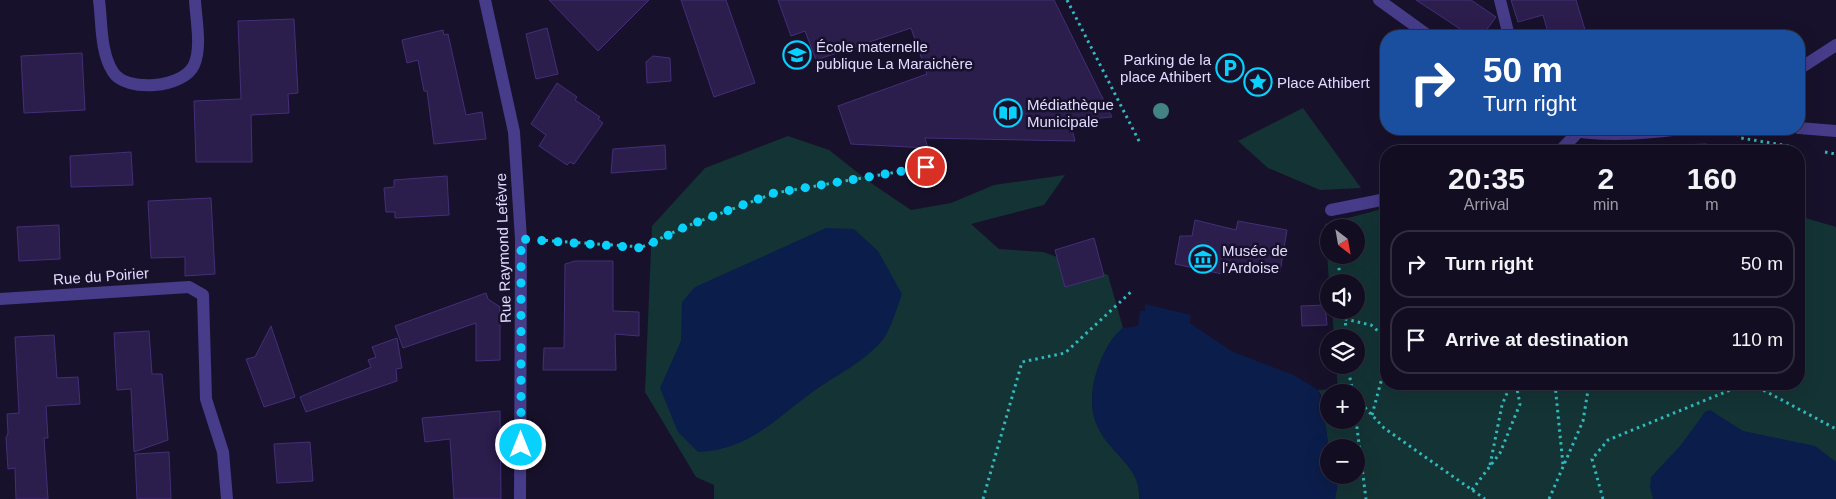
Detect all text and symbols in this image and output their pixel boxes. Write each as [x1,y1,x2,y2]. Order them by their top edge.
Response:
place label: École maternelle publique La Maraichère [816,38,973,72]
school or university icon: École maternelle publique La Maraichère [782,40,812,70]
icon: right [1400,50,1465,115]
text: 50 m [1483,50,1563,89]
place label: Parking de la place Athibert [1120,51,1212,85]
parking icon: Parking de la place Athibert [1215,53,1245,83]
place icon: Place Athibert [1243,67,1273,97]
place label: Place Athibert [1277,74,1370,91]
text: Turn right [1483,91,1576,116]
place label: Médiathèque Municipale [1027,96,1114,130]
library icon: Médiathèque Municipale [993,98,1023,128]
pin [905,146,947,188]
icon: arrive [912,153,940,181]
text: 20:35 [1448,162,1525,195]
text: 2 [1597,162,1614,195]
text: 160 [1687,162,1737,195]
street label: Rue Raymond Lefèvre [492,173,514,323]
text: Arrival [1464,196,1509,213]
text: min [1593,196,1619,213]
text: m [1705,196,1718,213]
north arrow [1320,219,1365,264]
map controls [1320,219,1365,484]
place label: Musée de l'Ardoise [1222,242,1288,276]
museum icon: Musée de l'Ardoise [1188,244,1218,274]
icon: right [1402,250,1430,278]
text: Turn right [1445,253,1533,274]
text: 50 m [1741,253,1783,274]
street label: Rue du Poirier [53,264,149,288]
button: sound [1320,274,1365,319]
icon: arrive [1402,326,1430,354]
button: layers [1320,329,1365,374]
text: Arrive at destination [1445,329,1629,350]
text: 110 m [1732,329,1783,350]
button: + [1320,384,1365,429]
position arrow [494,418,546,470]
button: − [1320,439,1365,484]

